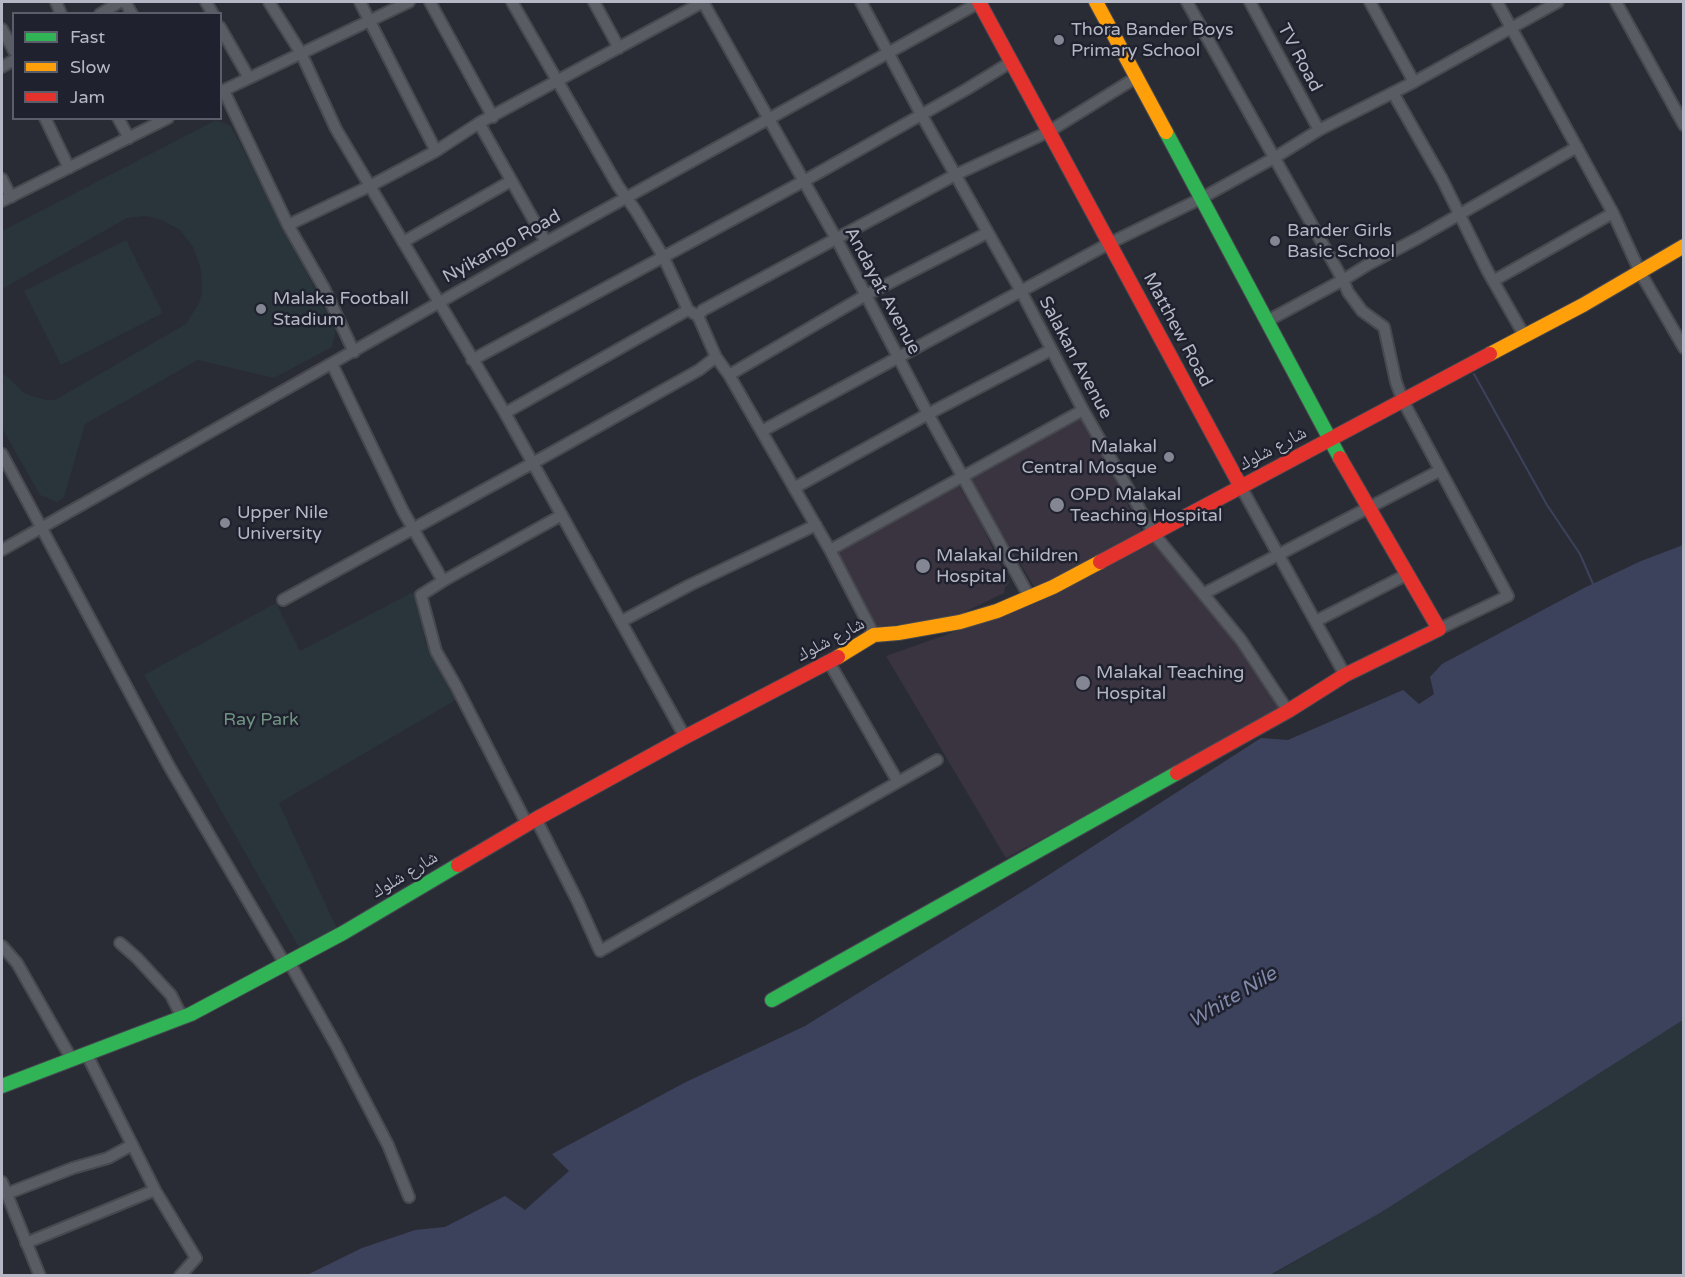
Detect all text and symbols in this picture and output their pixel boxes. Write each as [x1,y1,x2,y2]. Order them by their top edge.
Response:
legend [12,12,222,120]
place label: Thora Bander Boys Primary School [1071,19,1234,62]
street label: TV Road [1272,20,1326,96]
text: Fast [70,26,105,48]
marker: Thora Bander Boys Primary School [1052,33,1066,47]
text: Slow [70,56,111,78]
text: Jam [70,86,105,108]
street label: Nyikango Road [439,206,565,288]
place label: Bander Girls Basic School [1287,220,1395,262]
street label: Andayat Avenue [839,224,925,358]
marker: Bander Girls Basic School [1268,234,1282,248]
street label: Matthew Road [1138,269,1216,391]
place label: Malaka Football Stadium [273,288,409,330]
street label: Salakan Avenue [1034,293,1116,423]
marker: Malaka Football Stadium [254,302,268,316]
street label: شارع شلوك [1235,422,1311,476]
place label: Malakal Central Mosque [1022,436,1157,478]
marker: Malakal Central Mosque [1162,450,1176,464]
place label: OPD Malakal Teaching Hospital [1070,484,1222,526]
marker: OPD Malakal Teaching Hospital [1048,496,1066,514]
place label: Upper Nile University [237,502,328,544]
marker: Upper Nile University [218,516,232,530]
place label: Malakal Children Hospital [936,545,1079,588]
marker: Malakal Children Hospital [914,557,932,575]
street label: شارع شلوك [793,613,869,667]
place label: Malakal Teaching Hospital [1096,662,1244,704]
marker: Malakal Teaching Hospital [1074,674,1092,692]
park label: Ray Park [223,709,299,731]
street label: شارع شلوك [368,847,442,903]
water label: White Nile [1185,962,1281,1034]

